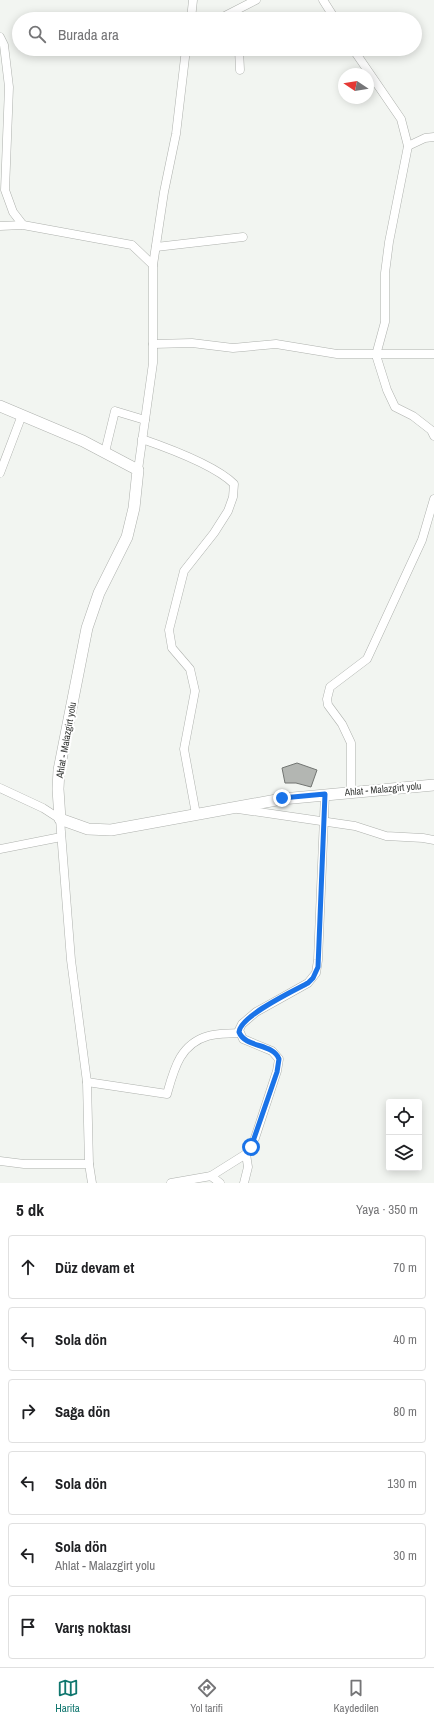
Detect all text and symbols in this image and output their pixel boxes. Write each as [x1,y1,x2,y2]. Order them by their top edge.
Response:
search box [12,12,422,56]
icon: search [26,23,48,45]
text: Burada ara [58,24,119,45]
north arrow [338,68,374,104]
street label: Ahlat - Malazgirt yolu [53,701,79,780]
street label: Ahlat - Malazgirt yolu [343,779,422,799]
route end [273,789,291,807]
map controls [386,1099,422,1171]
button: locate [386,1099,422,1135]
button: layers [386,1135,422,1171]
route start [242,1138,260,1156]
text: 5 dk [16,1198,44,1221]
text: Yaya · 350 m [356,1201,418,1218]
icon: ahead [17,1256,39,1278]
text: Düz devam et [55,1257,134,1278]
text: 70 m [393,1259,417,1276]
icon: left [17,1328,39,1350]
text: Sola dön [55,1329,107,1350]
text: 40 m [393,1331,417,1348]
icon: right [17,1400,39,1422]
text: Sağa dön [55,1401,110,1422]
text: 80 m [393,1403,417,1420]
icon: left [17,1472,39,1494]
text: Sola dön [55,1473,107,1494]
text: 130 m [387,1475,417,1492]
text: Sola dön [55,1536,107,1557]
icon: left [17,1544,39,1566]
text: 30 m [393,1547,417,1564]
text: Ahlat - Malazgirt yolu [55,1557,155,1574]
icon: arrive [17,1616,39,1638]
text: Varış noktası [55,1617,131,1638]
tab: Harita [55,1677,80,1715]
tab: Yol tarifi [190,1677,223,1715]
tab: Kaydedilen [334,1677,379,1715]

